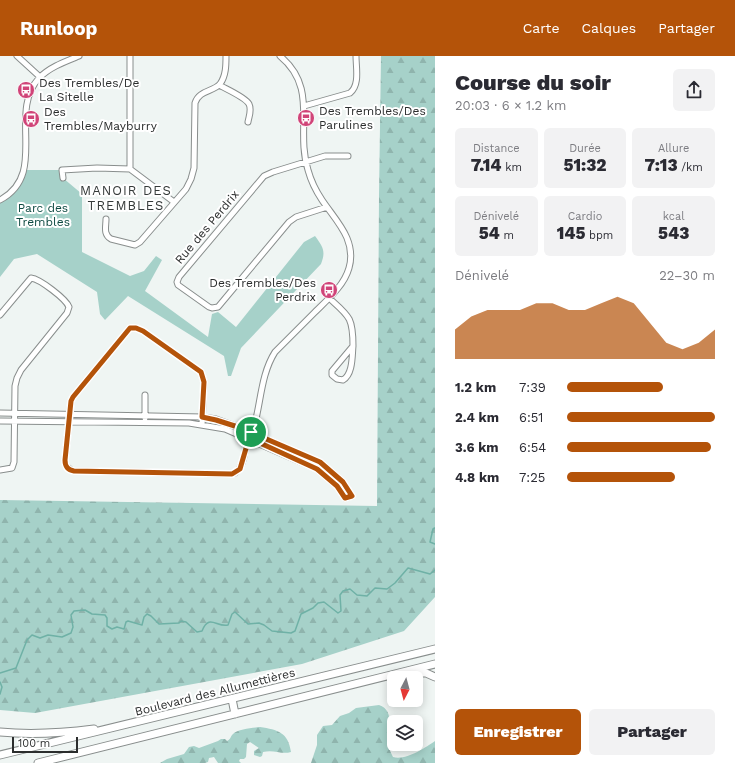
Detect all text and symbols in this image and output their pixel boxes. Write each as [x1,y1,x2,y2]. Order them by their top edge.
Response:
text: Runloop [20,17,97,40]
text: Carte [523,20,560,36]
text: Calques [582,20,636,36]
text: Partager [658,20,715,36]
button: share [673,69,715,111]
text: Course du soir [455,70,611,95]
place label: Des Trembles/De La Sitelle [39,76,139,104]
bus stop icon: Des Trembles/De La Sitelle [16,80,36,100]
text: 20:03 · 6 × 1.2 km [455,98,566,113]
place label: Des Trembles/Des Parulines [319,104,426,132]
place label: Des Trembles/Mayburry [44,105,158,133]
bus stop icon: Des Trembles/Des Parulines [296,108,316,128]
bus stop icon: Des Trembles/Mayburry [21,109,41,129]
text: Distance [473,142,520,155]
text: Durée [569,142,601,155]
text: Allure [658,142,689,155]
text: 7.14 [471,155,501,175]
text: 51:32 [563,155,607,175]
text: 7:13 [644,155,678,175]
text: km [501,161,522,174]
text: /km [678,161,703,174]
district label: MANOIR DES TREMBLES [80,183,172,213]
street label: Rue des Perdrix [172,187,242,267]
park label: Parc des Trembles [16,201,70,229]
text: Dénivelé [473,210,519,223]
text: Cardio [568,210,602,223]
text: kcal [663,210,685,223]
text: 54 [479,223,500,243]
text: 145 [557,223,585,243]
text: 543 [658,223,689,243]
text: m [500,229,514,242]
text: bpm [585,229,613,242]
text: Dénivelé [455,268,509,283]
text: 22–30 m [659,268,715,283]
place label: Des Trembles/Des Perdrix [209,276,316,304]
bus stop icon: Des Trembles/Des Perdrix [319,280,339,300]
text: 1.2 km [455,380,496,395]
text: 7:39 [519,380,546,395]
text: 2.4 km [455,410,499,425]
text: 6:51 [519,410,543,425]
pin [234,415,268,449]
icon: arrive [240,421,262,443]
text: 3.6 km [455,440,498,455]
text: 6:54 [519,440,546,455]
text: 4.8 km [455,470,499,485]
text: 7:25 [519,470,545,485]
street label: Boulevard des Allumettières [133,665,297,719]
north arrow [387,671,423,707]
map controls [387,671,423,751]
button: Enregistrer [455,709,581,755]
button: Partager [589,709,715,755]
button: layers [387,715,423,751]
scale bar [12,735,78,754]
text: 100 m [18,737,50,750]

